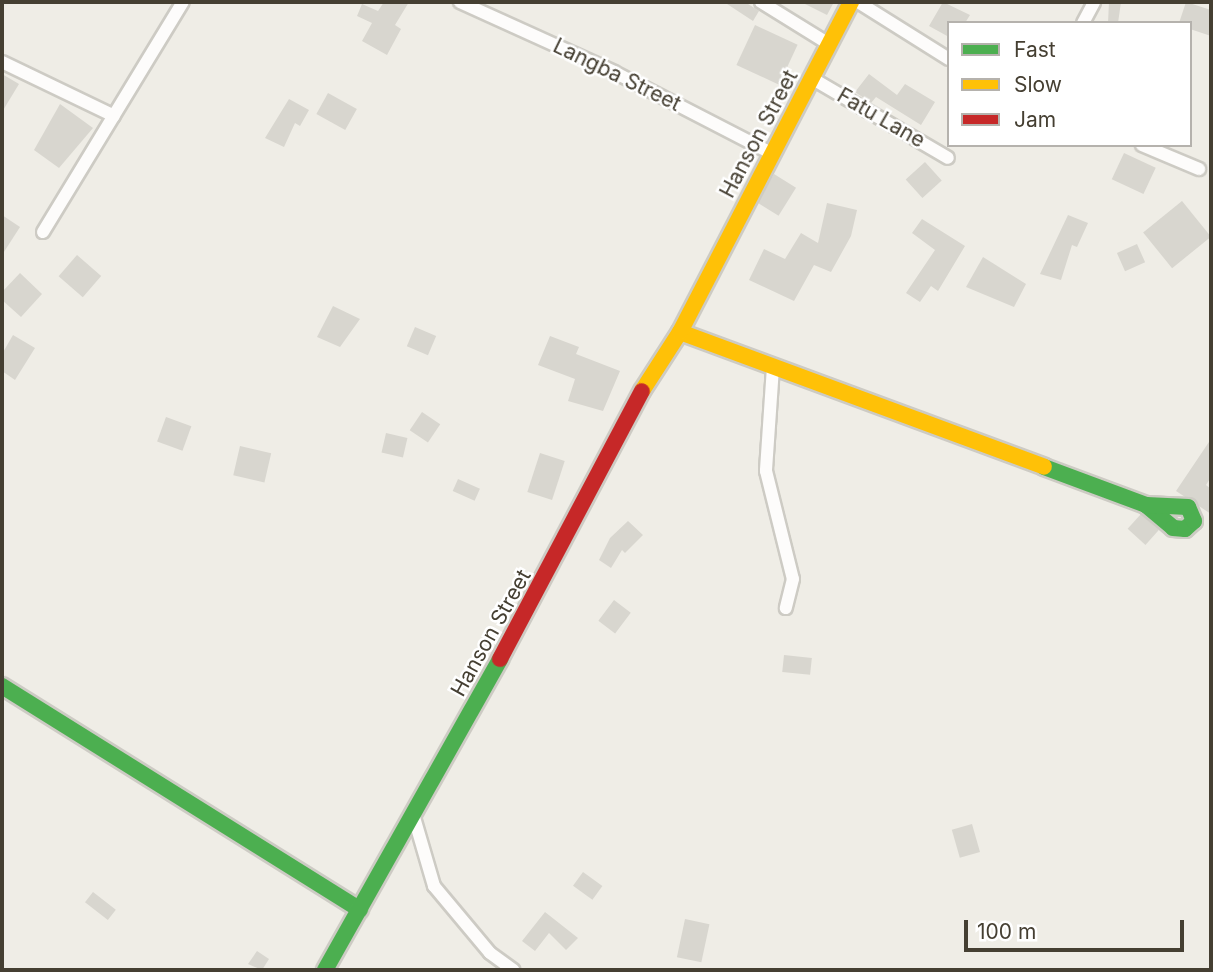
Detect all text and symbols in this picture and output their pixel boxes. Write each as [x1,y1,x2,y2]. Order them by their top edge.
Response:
legend [947,21,1192,147]
street label: Langba Street [549,33,685,117]
text: Fast [1014,37,1056,62]
street label: Hanson Street [715,66,803,202]
text: Slow [1014,72,1062,97]
street label: Fatu Lane [833,83,929,153]
text: Jam [1014,107,1056,132]
street label: Hanson Street [446,565,536,701]
scale bar [968,906,1188,950]
text: 100 m [977,919,1036,944]

